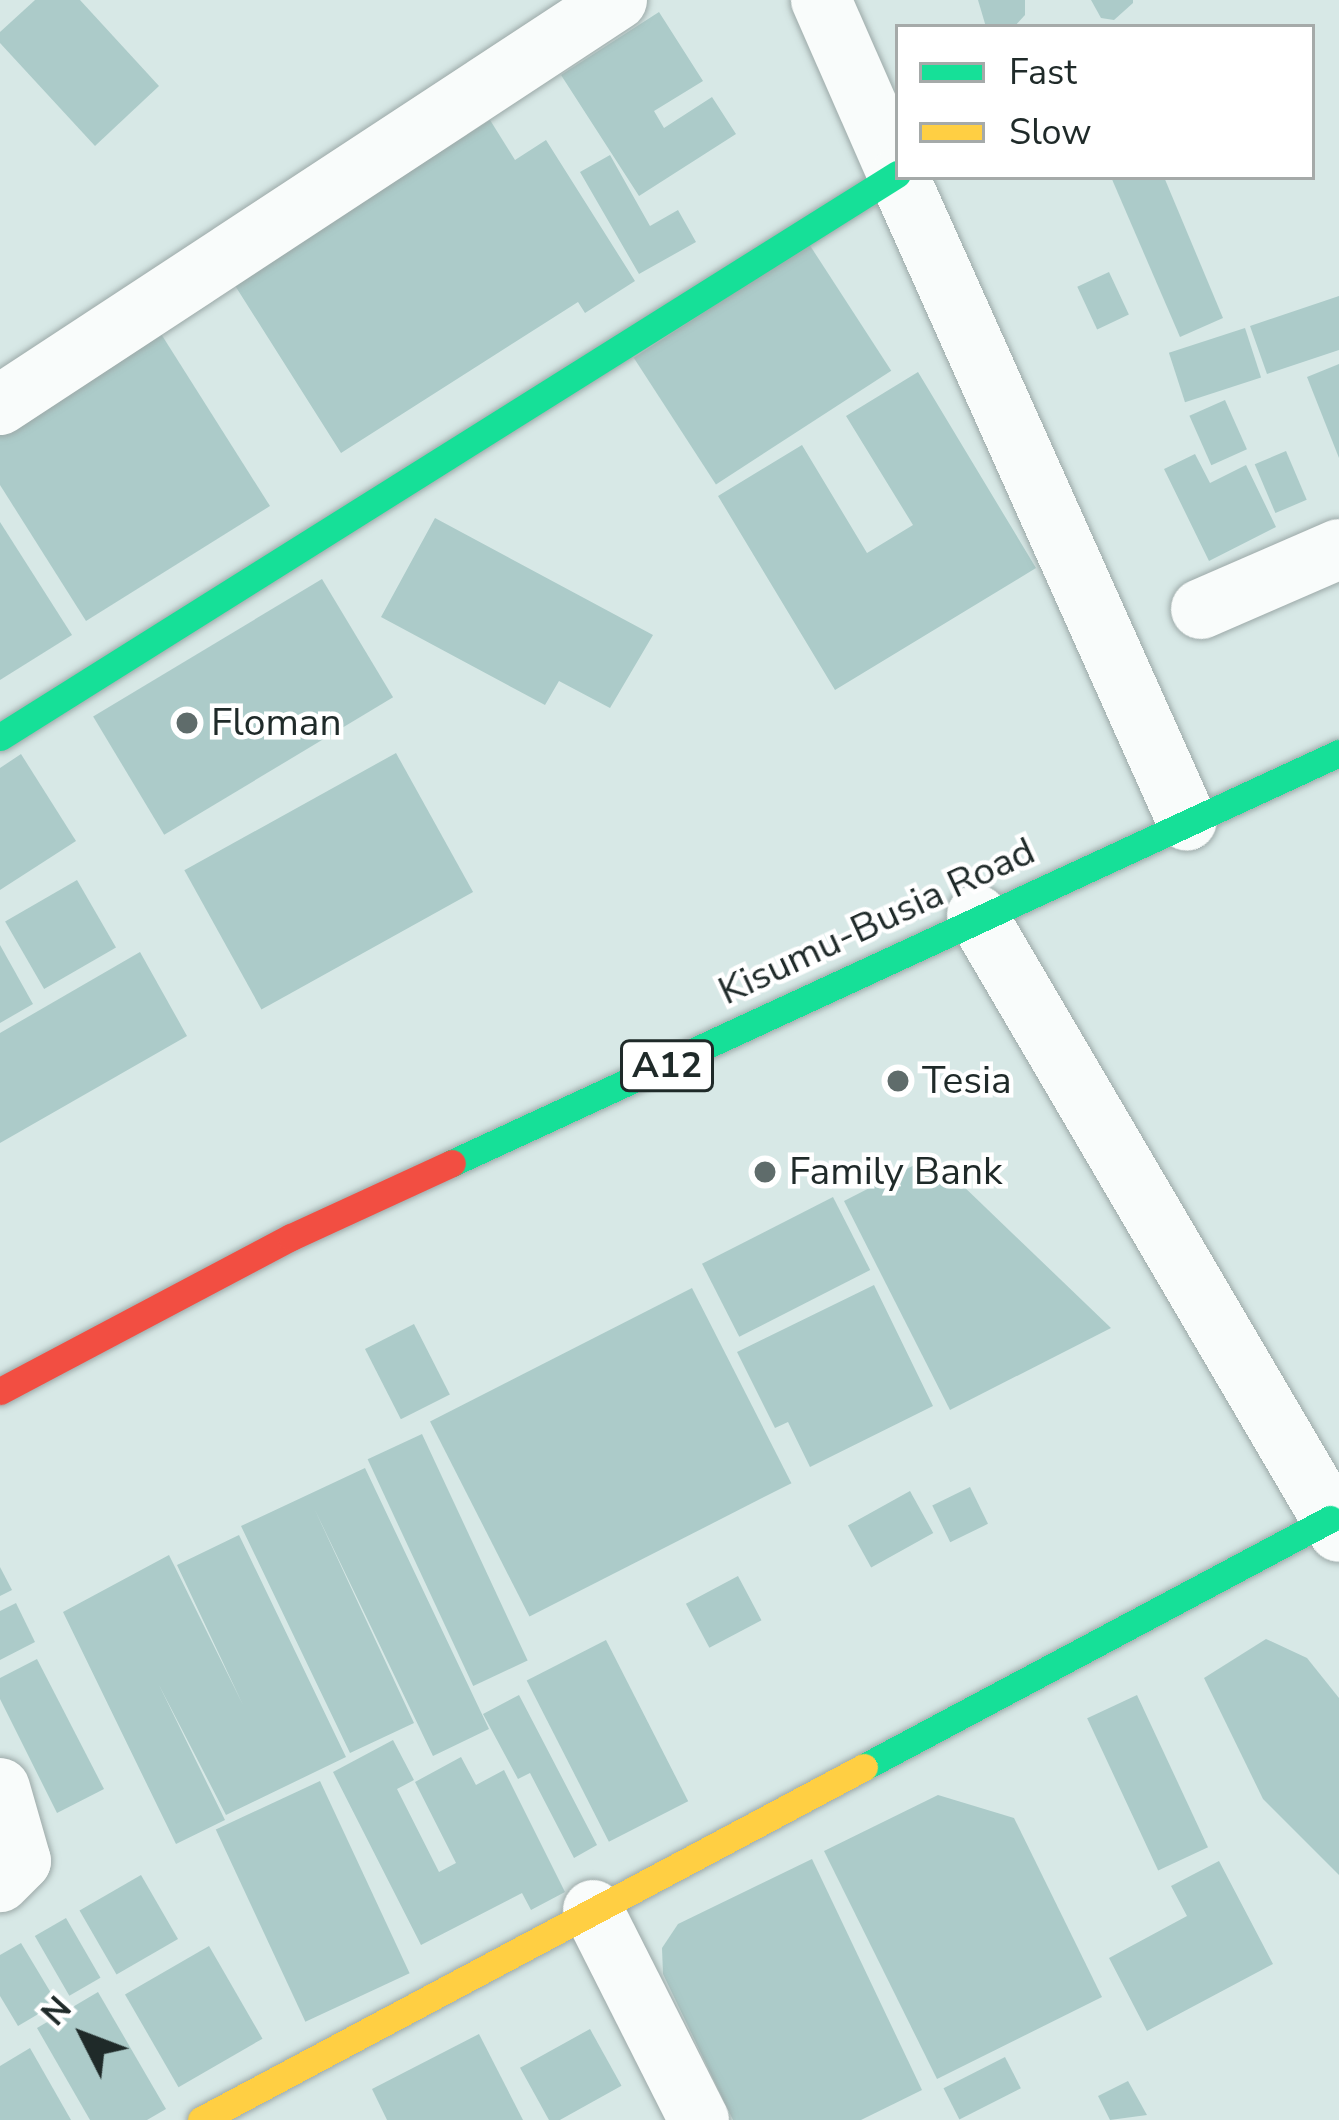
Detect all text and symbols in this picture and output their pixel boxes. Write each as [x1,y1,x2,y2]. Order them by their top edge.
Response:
legend [895,24,1315,180]
text: Fast [1009,48,1077,97]
text: Slow [1009,108,1092,157]
place label: Floman [211,700,342,746]
marker: Floman [174,710,200,736]
street label: Kisumu-Busia Road [712,828,1042,1016]
road number: A12 [619,1036,715,1096]
place label: Tesia [922,1058,1012,1104]
marker: Tesia [885,1068,911,1094]
place label: Family Bank [789,1149,1003,1195]
marker: Family Bank [752,1159,778,1185]
north arrow [24,1976,144,2096]
text: N [32,1987,82,2036]

